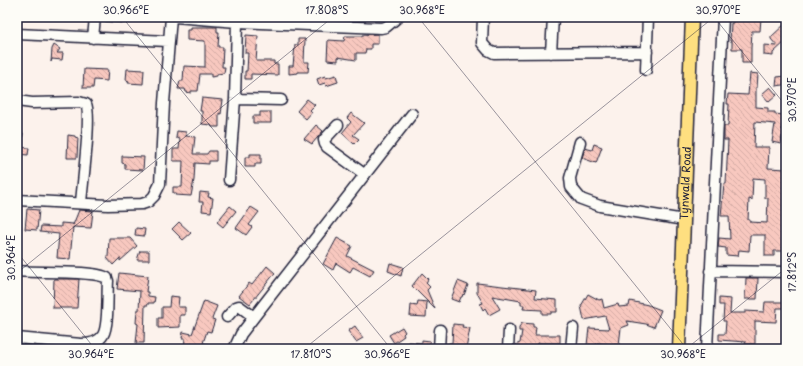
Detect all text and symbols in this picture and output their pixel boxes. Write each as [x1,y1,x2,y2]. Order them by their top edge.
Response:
text: 30.966°E [103,2,149,17]
text: 17.808°S [306,2,348,17]
text: 30.968°E [399,2,445,17]
text: 30.970°E [695,2,741,17]
text: 30.970°E [784,77,799,123]
street label: Tynwald Road [675,146,695,220]
text: 30.964°E [3,235,18,281]
text: 17.812°S [784,252,799,292]
text: 30.964°E [68,346,114,361]
text: 17.810°S [291,346,331,361]
text: 30.966°E [364,346,410,361]
text: 30.968°E [660,346,706,361]

